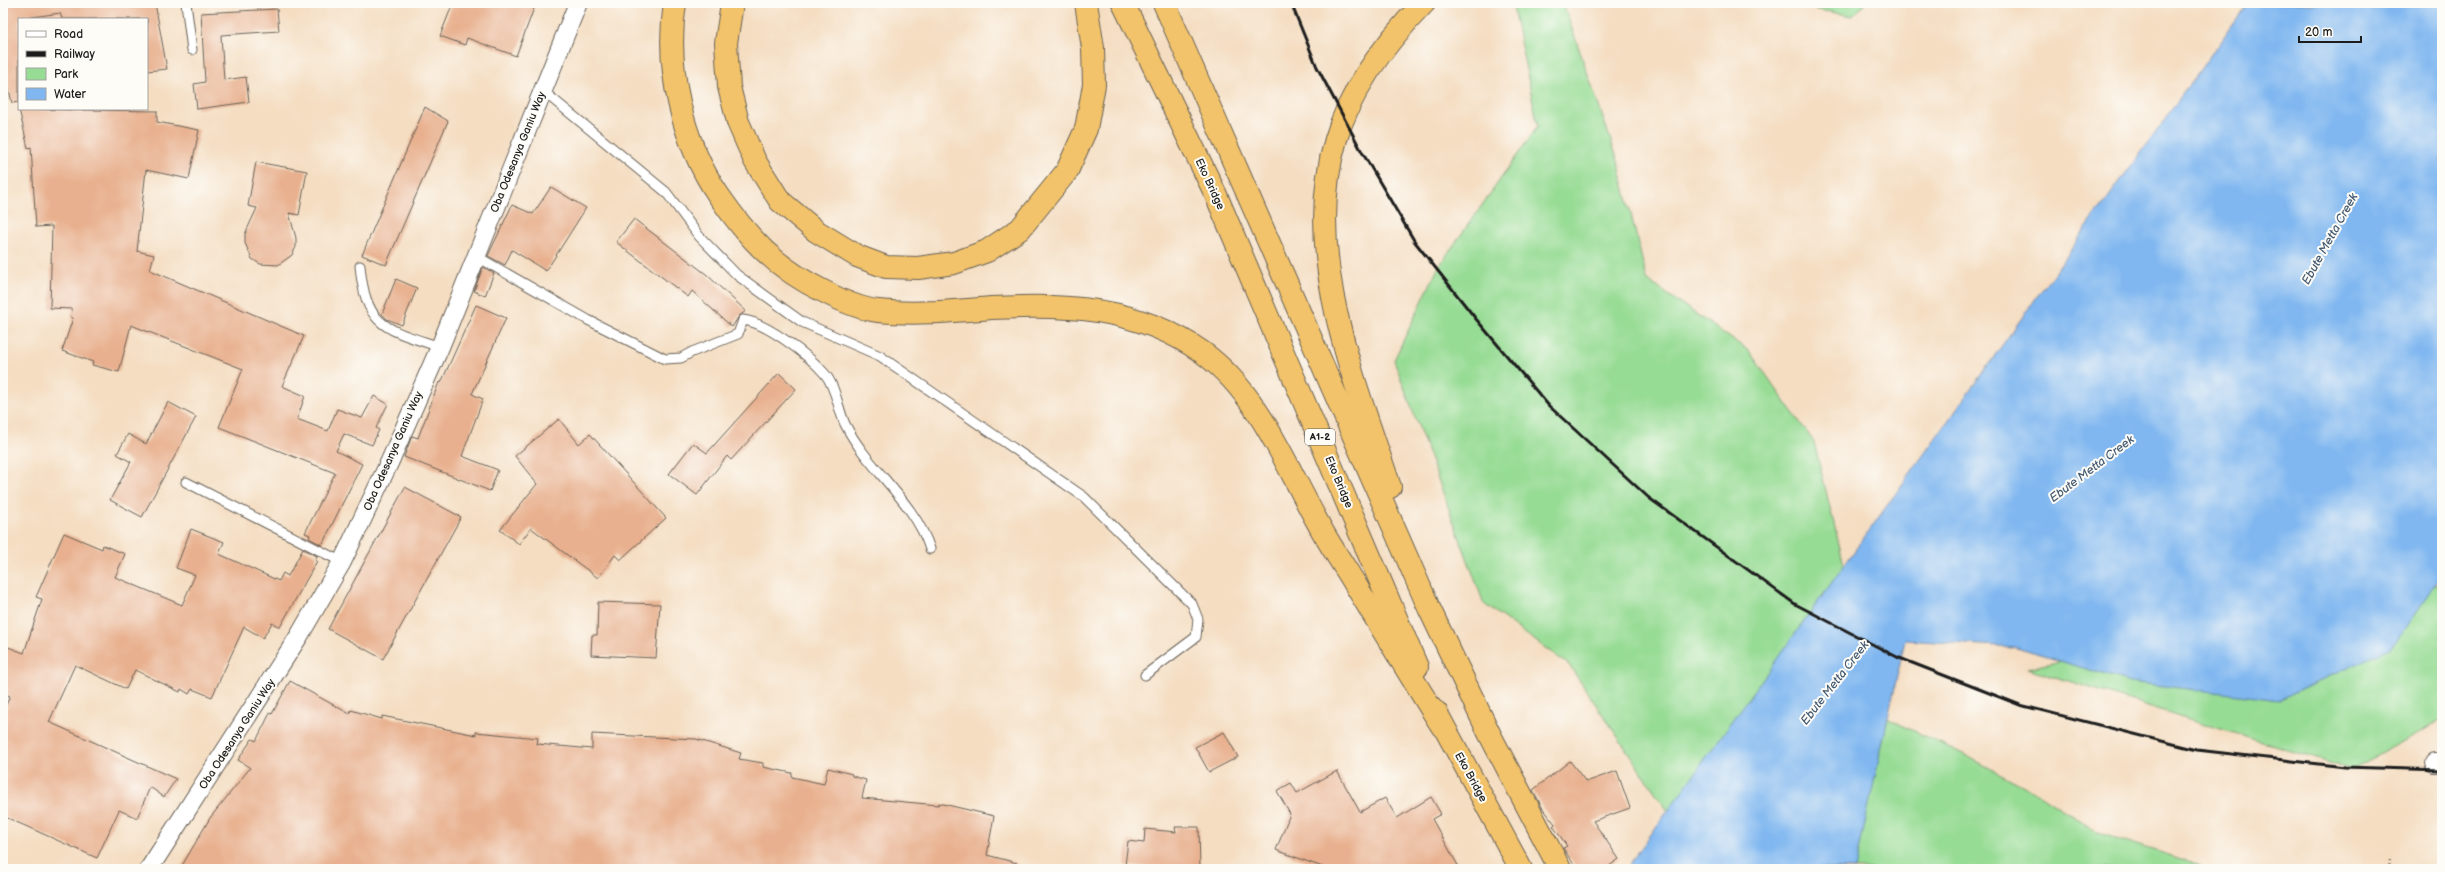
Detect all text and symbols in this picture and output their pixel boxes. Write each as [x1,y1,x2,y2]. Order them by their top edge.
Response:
legend [18,18,148,110]
scale bar [2299,18,2361,44]
text: 20 m [2305,25,2332,40]
text: Road [54,27,83,42]
text: Railway [54,47,96,62]
text: Park [54,67,78,82]
text: Water [54,87,86,102]
street label: Oba Odesanya Ganiu Way [488,90,548,214]
street label: Eko Bridge [1192,156,1228,212]
water label: Ebute Metta Creek [2299,190,2362,287]
street label: Oba Odesanya Ganiu Way [361,389,425,513]
road number: A1-2 [1305,429,1335,445]
water label: Ebute Metta Creek [2047,432,2138,506]
street label: Eko Bridge [1322,454,1356,510]
water label: Ebute Metta Creek [1798,637,1873,728]
street label: Oba Odesanya Ganiu Way [196,676,278,792]
street label: Eko Bridge [1452,750,1490,805]

